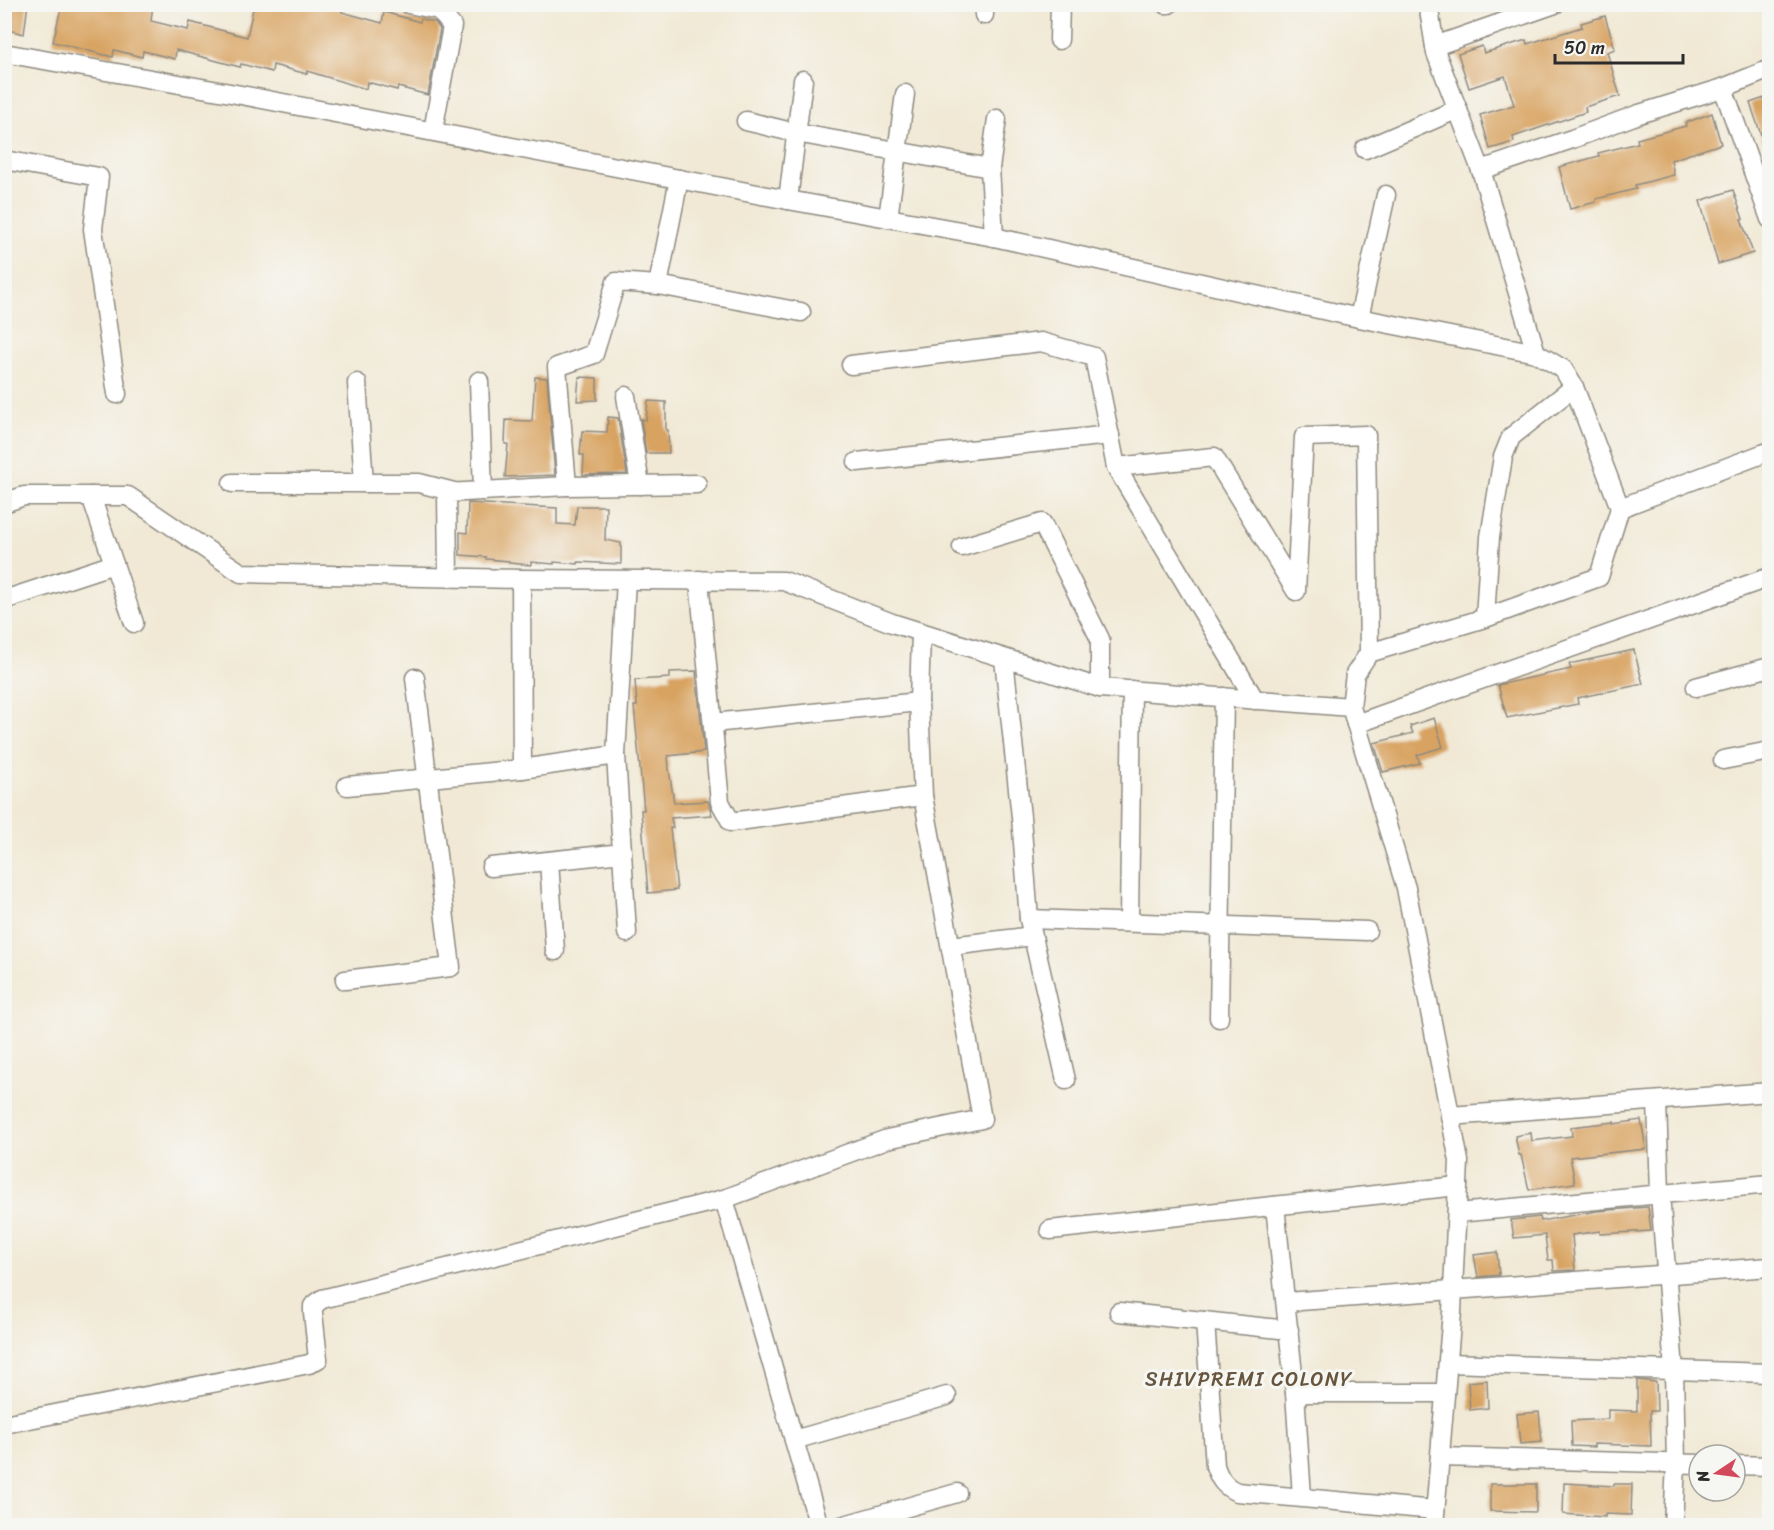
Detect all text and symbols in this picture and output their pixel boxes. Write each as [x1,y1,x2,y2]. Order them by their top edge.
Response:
scale bar [1555,27,1682,65]
text: 50 m [1564,32,1605,64]
district label: SHIVPREMI COLONY [1145,1362,1353,1397]
north arrow [1687,1443,1747,1503]
text: N [1687,1467,1718,1486]

